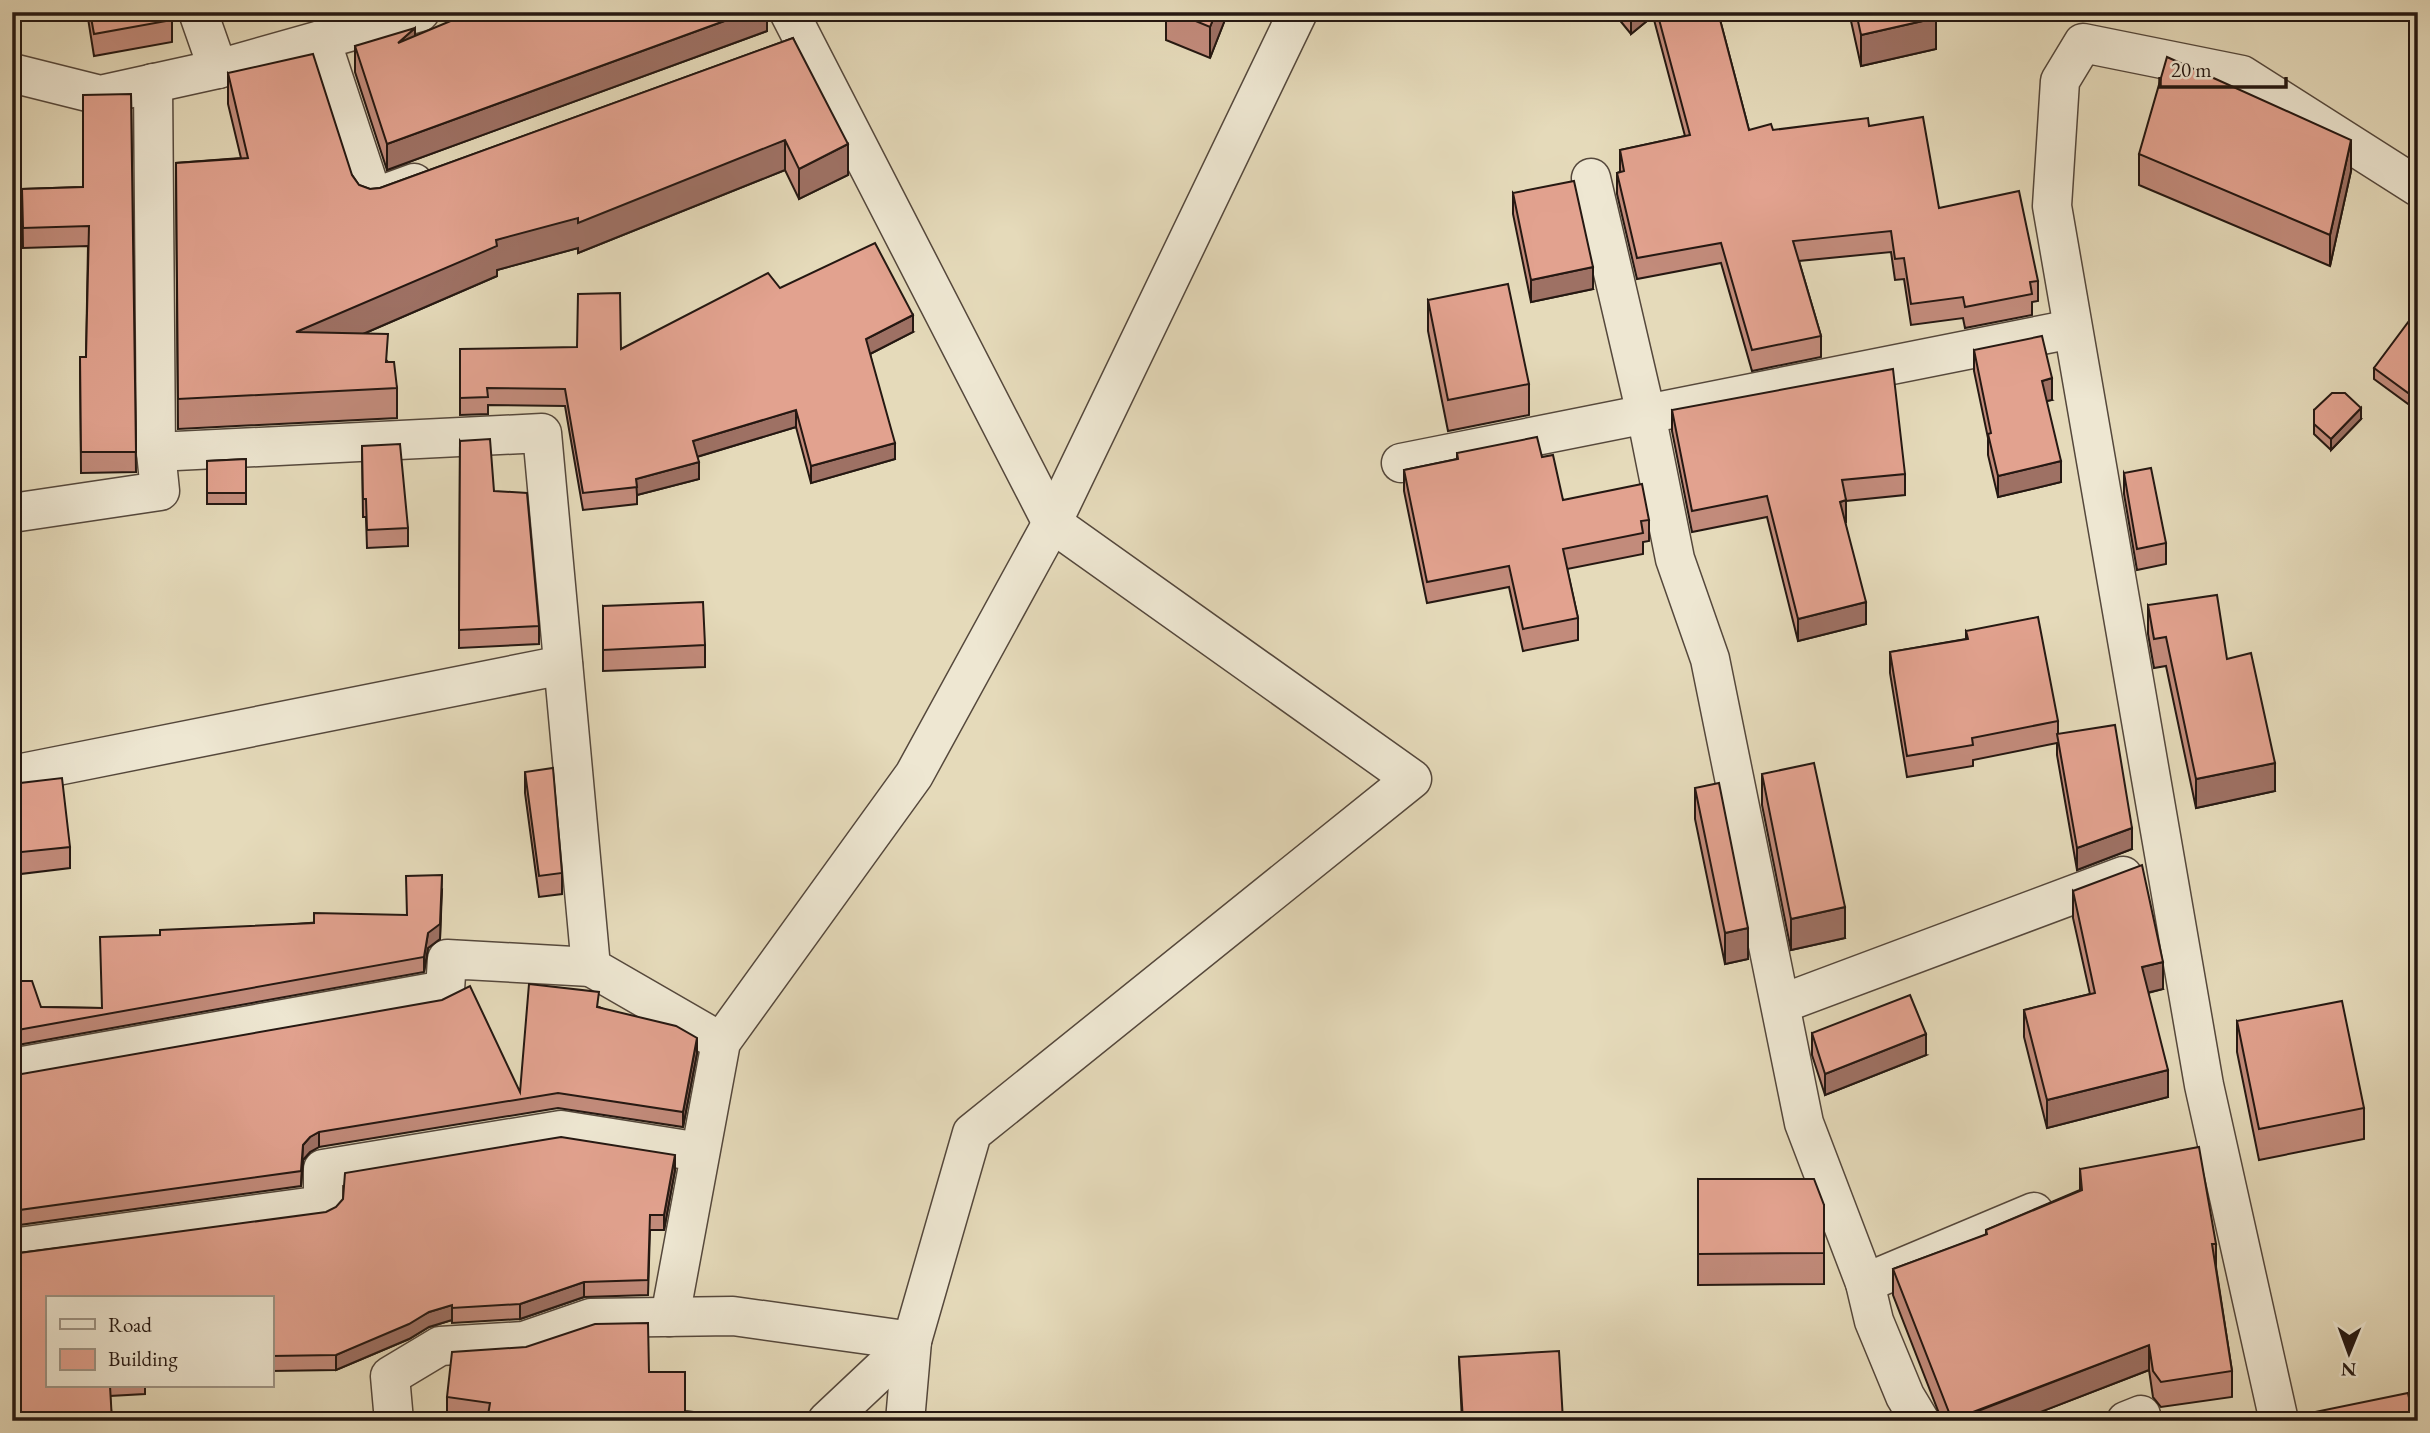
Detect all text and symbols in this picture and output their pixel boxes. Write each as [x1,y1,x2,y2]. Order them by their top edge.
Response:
scale bar [2160,46,2286,90]
text: 20 m [2171,56,2212,83]
legend [46,1296,273,1388]
text: Road [108,1311,152,1338]
north arrow [2314,1318,2384,1388]
text: Building [108,1345,178,1372]
text: N [2340,1357,2357,1382]

